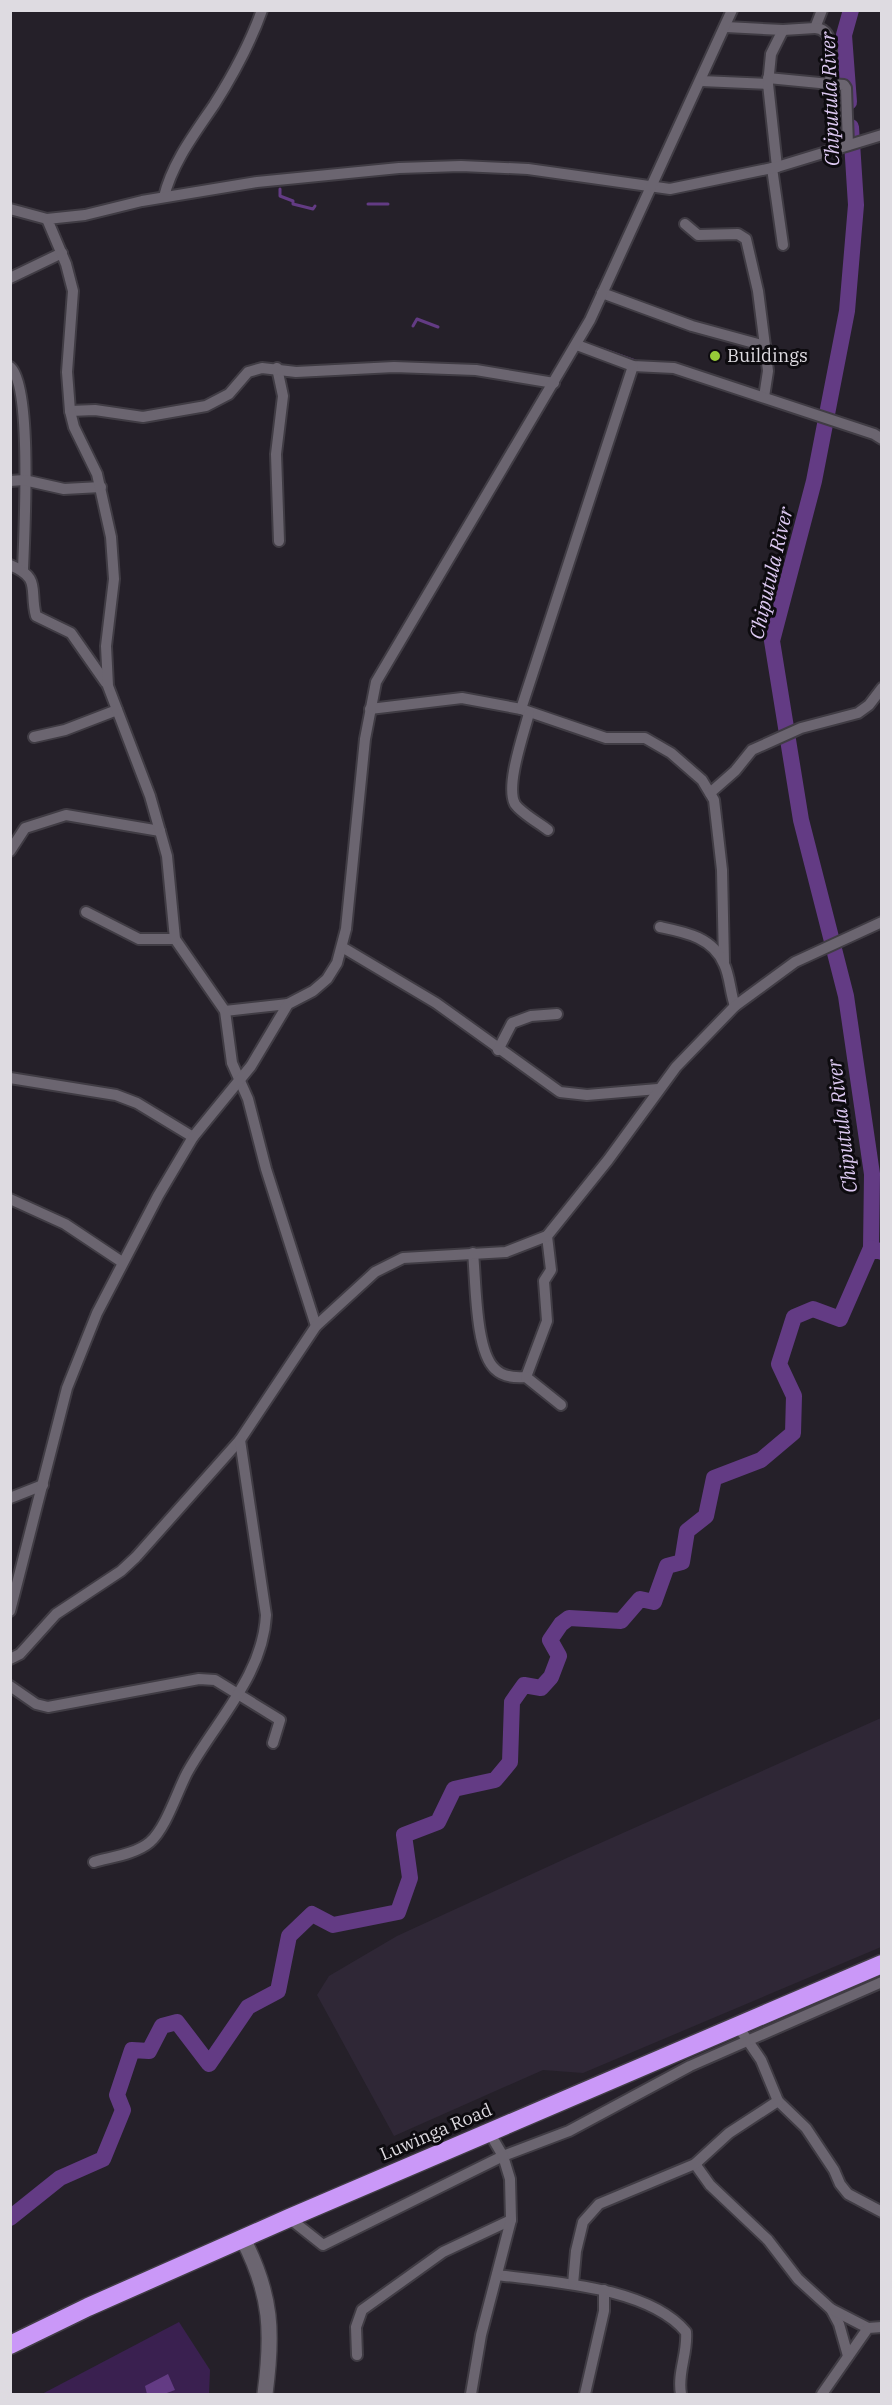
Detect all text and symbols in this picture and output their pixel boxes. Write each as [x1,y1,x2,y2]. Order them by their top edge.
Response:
water label: Chiputula River [814,30,845,167]
place label: Buildings [727,344,808,367]
marker: Buildings [708,349,722,363]
water label: Chiputula River [742,503,799,642]
water label: Chiputula River [820,1056,863,1195]
street label: Luwinga Road [376,2098,495,2165]

